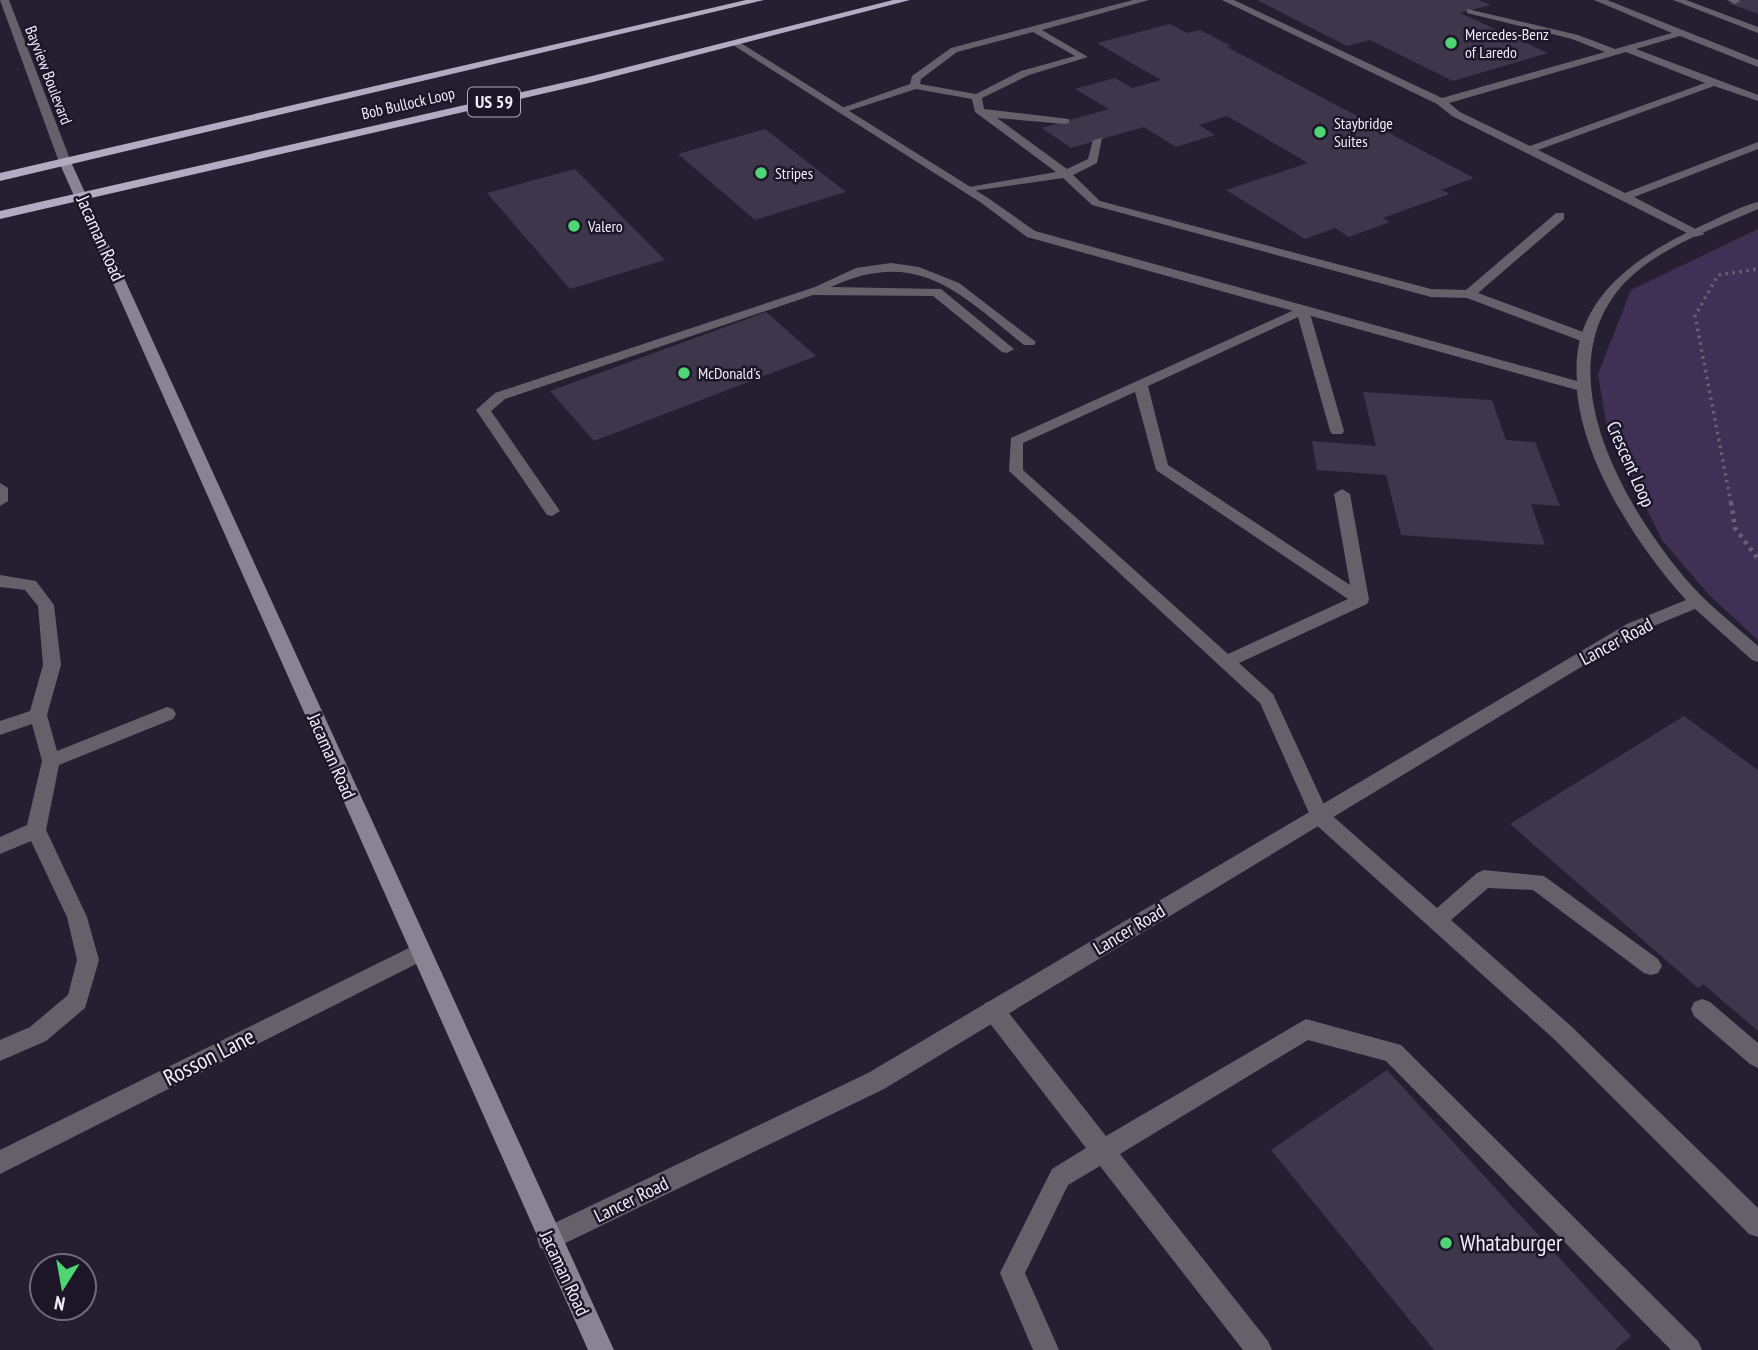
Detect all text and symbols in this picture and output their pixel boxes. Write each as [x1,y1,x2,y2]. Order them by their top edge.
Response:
street label: Bayview Boulevard [21,23,77,127]
place label: Mercedes-Benz of Laredo [1465,24,1549,62]
marker: Mercedes-Benz of Laredo [1443,35,1459,51]
street label: Bob Bullock Loop [359,83,457,123]
road number: US 59 [468,88,520,116]
place label: Staybridge Suites [1334,113,1393,151]
marker: Staybridge Suites [1312,124,1328,140]
place label: Stripes [775,163,813,183]
marker: Stripes [753,165,769,181]
street label: Jacaman Road [71,191,131,285]
place label: Valero [587,216,623,236]
marker: Valero [566,218,582,234]
place label: McDonald's [698,363,761,383]
marker: McDonald's [676,365,692,381]
street label: Crescent Loop [1601,417,1661,511]
street label: Lancer Road [1575,612,1657,670]
street label: Jacaman Road [302,709,362,803]
street label: Lancer Road [1089,898,1169,960]
street label: Rosson Lane [158,1021,259,1092]
street label: Lancer Road [590,1171,672,1227]
street label: Jacaman Road [534,1226,595,1319]
place label: Whataburger [1460,1228,1563,1257]
marker: Whataburger [1438,1235,1454,1251]
north arrow [28,1252,98,1322]
text: N [52,1291,67,1316]

